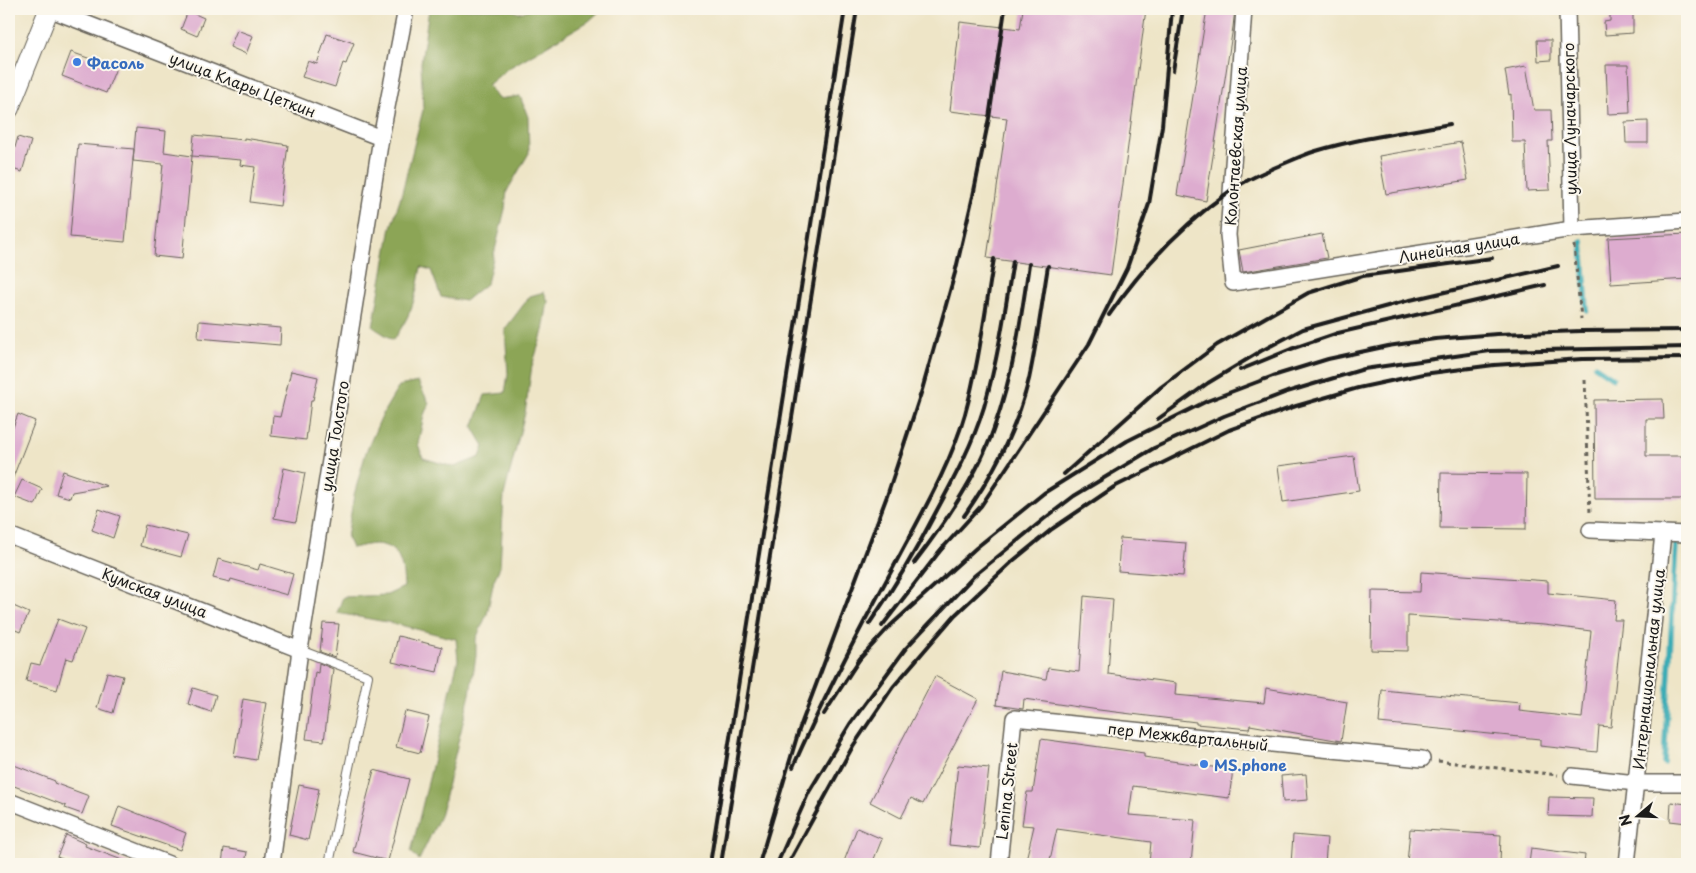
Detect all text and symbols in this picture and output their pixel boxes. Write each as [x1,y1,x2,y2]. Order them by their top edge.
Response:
street label: улица Луначарского [1556,43,1582,195]
street label: улица Клары Цеткин [166,45,320,123]
place label: Фасоль [87,51,144,74]
marker: Фасоль [71,56,83,68]
street label: Колонтаевская улица [1218,65,1252,226]
street label: Линейная улица [1397,226,1522,268]
street label: улица Толстого [314,379,354,493]
street label: Кумская улица [99,561,212,623]
street label: Интернациональная улица [1626,567,1670,771]
street label: пер Межквартальный [1107,716,1269,756]
street label: Lenina Street [989,741,1023,841]
place label: MS.phone [1214,753,1287,776]
marker: MS.phone [1198,758,1210,770]
north arrow [1614,790,1664,840]
text: N [1614,812,1637,829]

